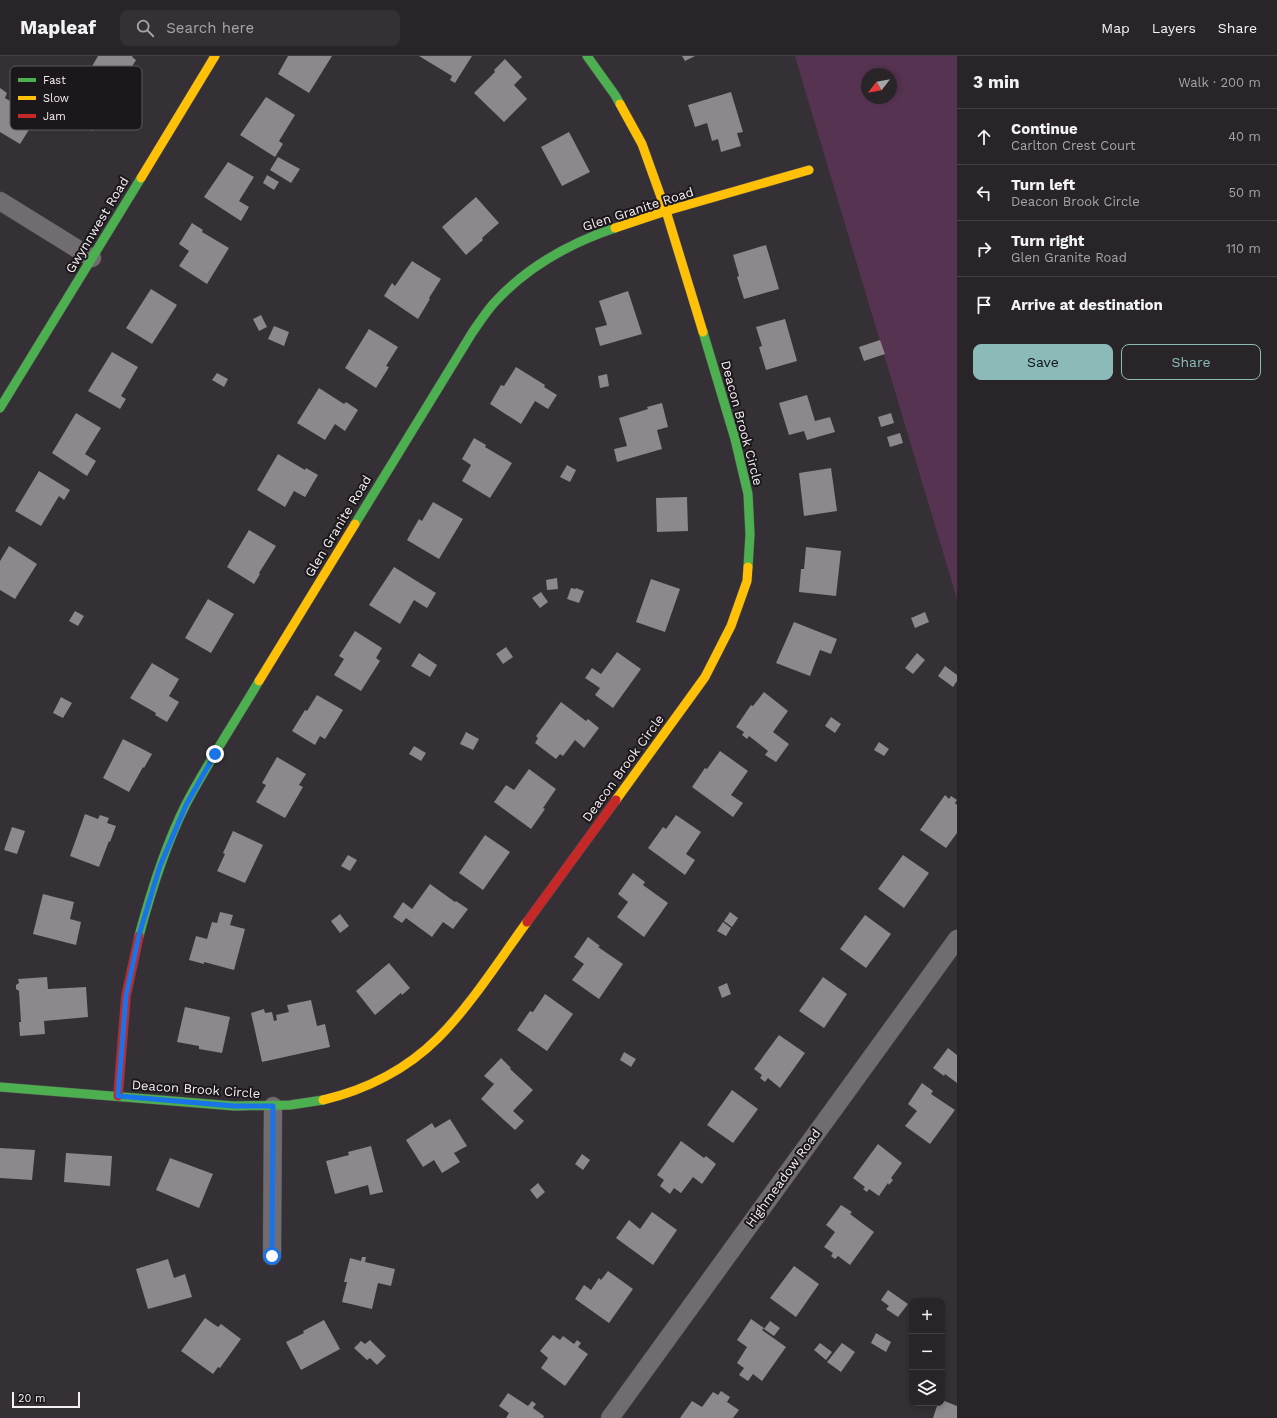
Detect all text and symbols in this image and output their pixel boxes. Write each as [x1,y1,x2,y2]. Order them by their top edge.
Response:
search box [120,10,400,46]
text: Mapleaf [20,16,96,39]
icon: search [134,17,156,39]
text: Search here [166,19,254,37]
text: Map [1101,20,1130,36]
text: Layers [1152,20,1196,36]
text: Share [1218,20,1257,36]
legend [10,66,142,130]
north arrow [861,68,897,104]
text: 3 min [973,72,1019,92]
text: Fast [43,74,66,87]
text: Walk · 200 m [1178,75,1261,90]
text: Slow [43,92,69,105]
text: Jam [43,110,66,123]
text: Continue [1011,120,1078,138]
icon: ahead [973,126,995,148]
text: 40 m [1228,129,1261,144]
text: Carlton Crest Court [1011,138,1135,153]
street label: Gwynnwest Road [62,174,132,276]
text: Turn left [1011,176,1075,194]
icon: left [973,182,995,204]
street label: Glen Granite Road [581,184,695,234]
text: 50 m [1229,185,1261,200]
text: Deacon Brook Circle [1011,194,1140,209]
text: Turn right [1011,232,1084,250]
icon: right [973,238,995,260]
text: 110 m [1226,241,1261,256]
text: Glen Granite Road [1011,250,1127,265]
icon: arrive [973,294,995,316]
text: Arrive at destination [1011,296,1163,314]
button: Save [973,344,1113,380]
button: Share [1121,344,1261,380]
street label: Deacon Brook Circle [718,359,766,487]
street label: Glen Granite Road [302,472,374,580]
street label: Deacon Brook Circle [579,712,667,824]
route end [206,745,224,763]
street label: Deacon Brook Circle [131,1077,261,1101]
street label: Highmeadow Road [742,1126,824,1230]
route start [263,1247,281,1265]
map controls [909,1298,945,1406]
button: + [909,1298,945,1334]
button: − [909,1334,945,1370]
button: layers [909,1370,945,1406]
scale bar [12,1390,80,1409]
text: 20 m [18,1392,46,1405]

